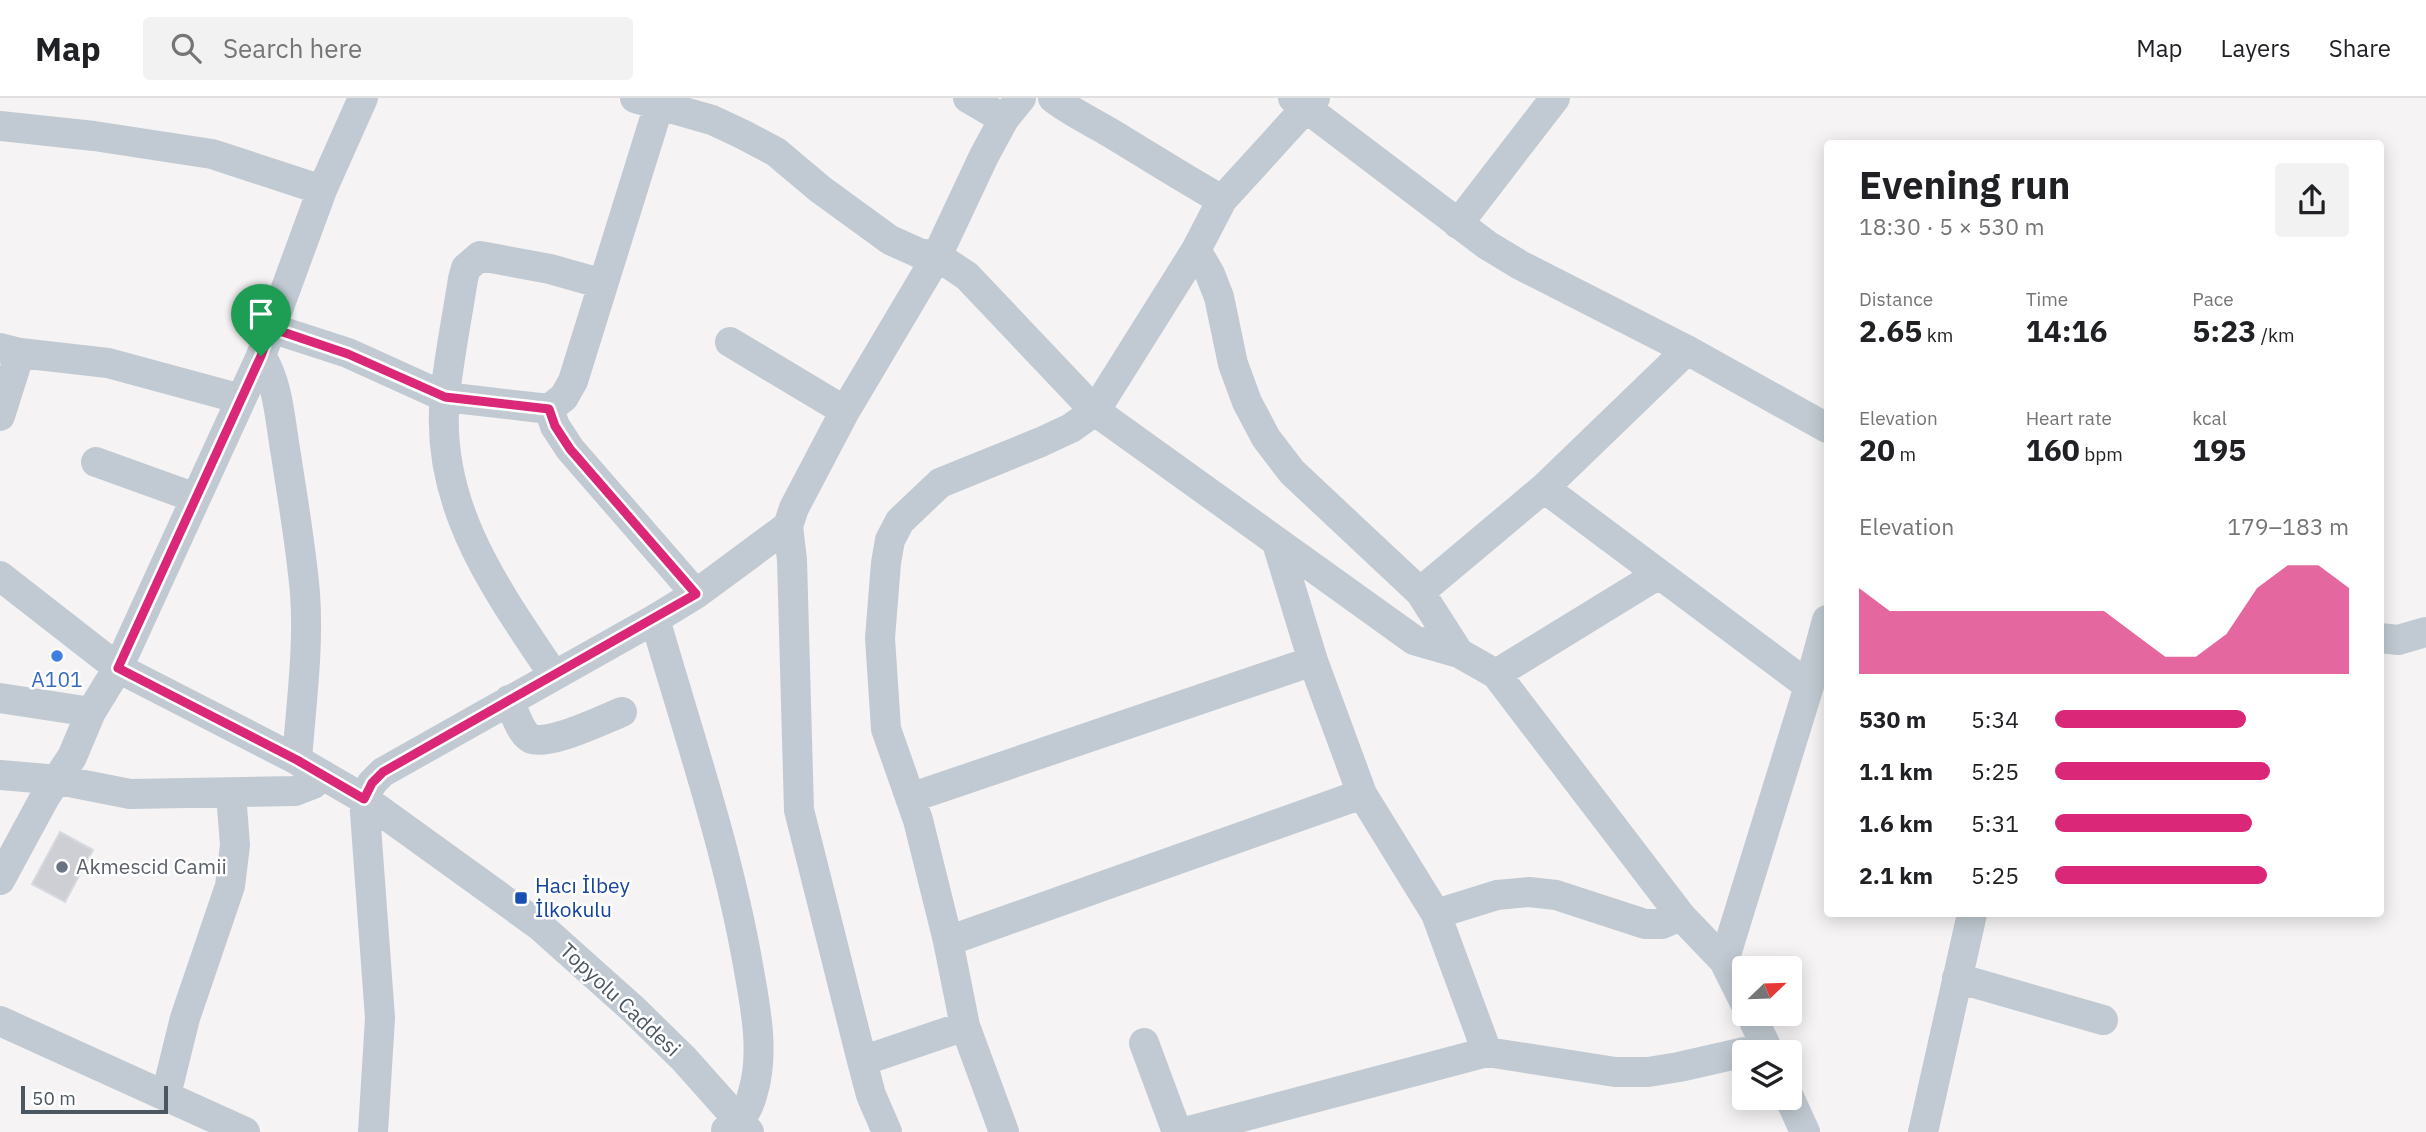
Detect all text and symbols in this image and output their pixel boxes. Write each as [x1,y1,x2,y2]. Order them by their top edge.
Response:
search box [143,17,633,80]
text: Map [35,27,101,70]
icon: search [167,29,205,67]
text: Search here [223,31,362,65]
text: Map [2136,32,2183,64]
text: Layers [2221,32,2291,64]
text: Share [2329,32,2391,64]
text: Evening run [1859,160,2070,209]
button: share [2275,163,2349,237]
text: 18:30 · 5 × 530 m [1859,211,2045,241]
pin [231,284,291,356]
text: Distance [1859,287,1933,311]
text: Time [2026,287,2068,311]
text: Pace [2192,287,2234,311]
icon: arrive [242,295,280,333]
text: 2.65 [1859,311,1922,350]
text: 14:16 [2026,311,2108,350]
text: 5:23 [2192,311,2256,350]
text: km [1922,323,1953,347]
text: /km [2256,323,2295,347]
text: Elevation [1859,406,1938,430]
text: Heart rate [2026,406,2112,430]
text: kcal [2192,406,2227,430]
text: 20 [1859,430,1895,469]
text: 160 [2026,430,2080,469]
text: 195 [2192,430,2246,469]
text: m [1895,442,1916,466]
text: bpm [2080,442,2123,466]
text: Elevation [1859,511,1954,541]
text: 179–183 m [2227,511,2349,541]
marker: A101 [49,648,65,664]
place label: A101 [31,665,83,693]
text: 530 m [1859,704,1926,734]
text: 5:34 [1971,704,2019,734]
text: 1.1 km [1859,756,1933,786]
text: 5:25 [1971,756,2019,786]
text: 1.6 km [1859,808,1933,838]
text: 5:31 [1971,808,2019,838]
place label: Akmescid Camii [76,852,227,880]
marker: Akmescid Camii [54,859,70,875]
text: 2.1 km [1859,860,1933,890]
text: 5:25 [1971,860,2019,890]
place label: Hacı İlbey İlkokulu [535,871,631,923]
marker: Hacı İlbey İlkokulu [513,890,529,906]
street label: Topyolu Caddesi [555,936,687,1062]
north arrow [1732,956,1802,1026]
map controls [1732,956,1802,1110]
button: layers [1732,1040,1802,1110]
scale bar [21,1083,168,1115]
text: 50 m [32,1086,76,1110]

